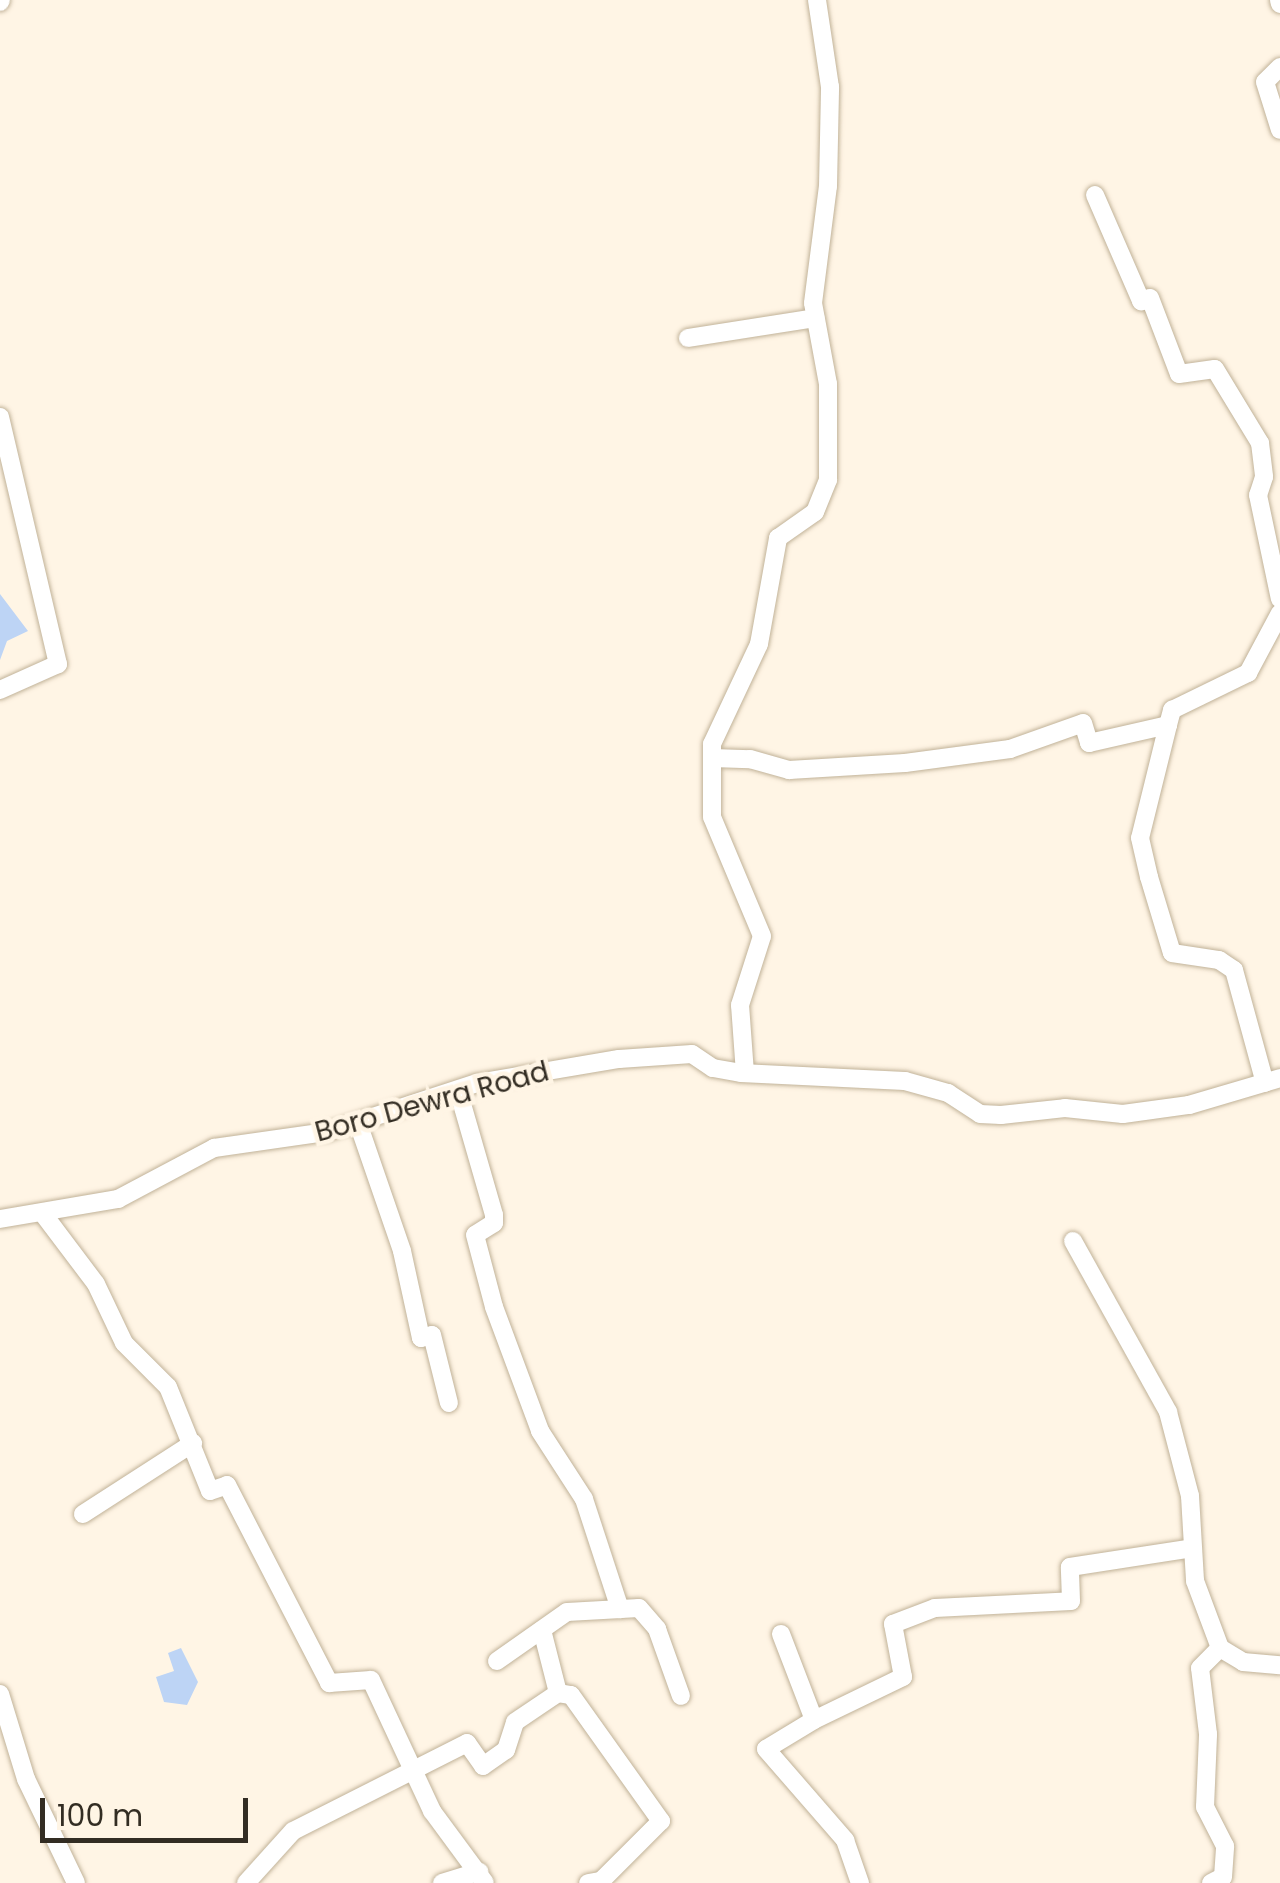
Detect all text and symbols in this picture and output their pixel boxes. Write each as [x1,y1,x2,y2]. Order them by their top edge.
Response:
street label: Boro Dewra Road [311,1055,553,1149]
scale bar [45,1778,252,1840]
text: 100 m [57,1794,143,1837]

